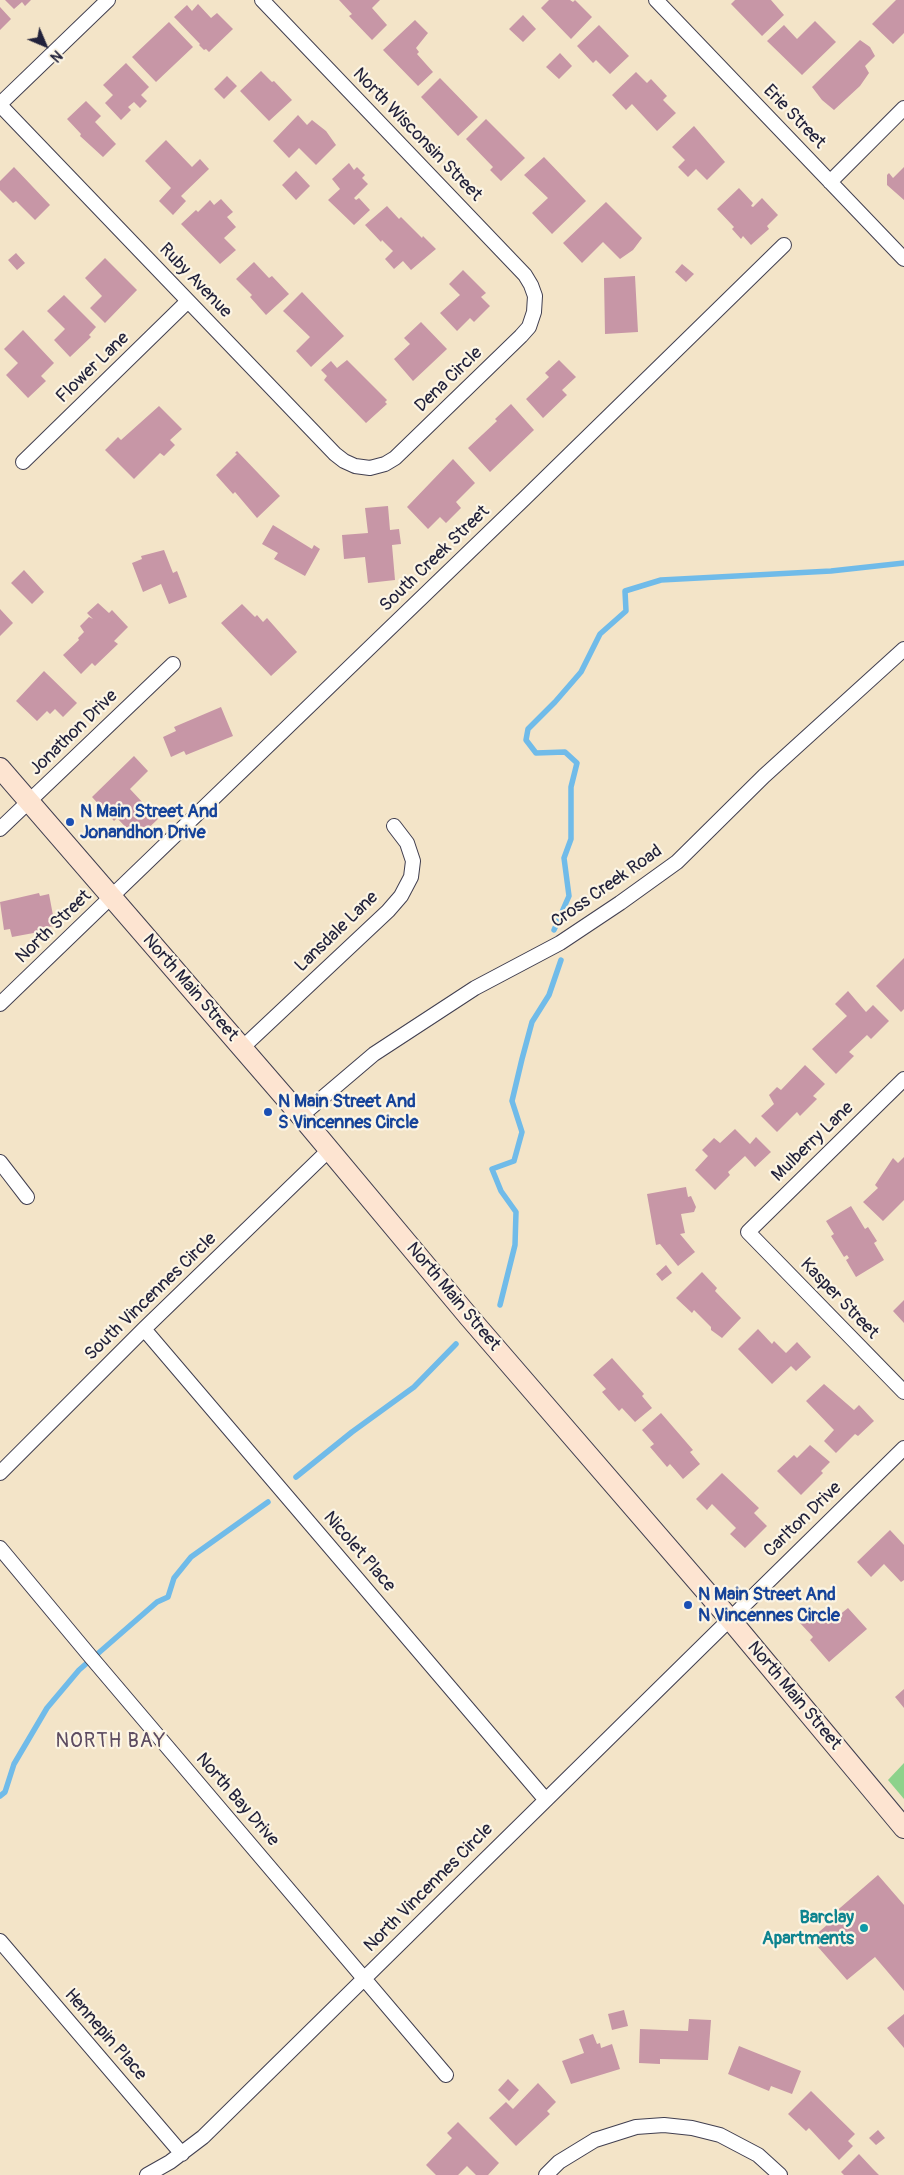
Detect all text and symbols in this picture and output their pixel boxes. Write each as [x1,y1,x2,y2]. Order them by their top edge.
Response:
north arrow [20,20,70,70]
text: N [47,47,65,65]
street label: North Wisconsin Street [348,64,486,206]
street label: Erie Street [758,81,830,153]
street label: Ruby Avenue [154,239,236,323]
street label: Flower Lane [52,328,134,408]
street label: Dena Circle [411,343,487,417]
street label: South Creek Street [376,501,494,617]
street label: Jonathon Drive [26,686,122,780]
place label: N Main Street And Jonandhon Drive [80,801,218,844]
marker: N Main Street And Jonandhon Drive [64,816,76,828]
street label: Cross Creek Road [547,841,667,933]
street label: North Street [12,886,96,968]
street label: Lansdale Lane [291,887,383,977]
street label: North Main Street [138,930,242,1046]
place label: N Main Street And S Vincennes Circle [278,1091,418,1134]
street label: Mulberry Lane [768,1098,858,1186]
marker: N Main Street And S Vincennes Circle [262,1106,274,1118]
street label: South Vincennes Circle [81,1229,221,1365]
street label: North Main Street [401,1238,505,1356]
street label: Kasper Street [795,1254,883,1344]
street label: Carlton Drive [760,1478,846,1562]
street label: Nicolet Place [318,1508,400,1596]
place label: N Main Street And N Vincennes Circle [698,1584,840,1626]
marker: N Main Street And N Vincennes Circle [682,1599,694,1611]
street label: North Main Street [742,1637,846,1755]
district label: NORTH BAY [54,1730,168,1754]
street label: North Bay Drive [191,1749,283,1851]
street label: North Vincennes Circle [360,1819,498,1957]
place label: Barclay Apartments [762,1907,854,1950]
marker: Barclay Apartments [858,1922,870,1934]
street label: Hennepin Place [59,1985,151,2085]

